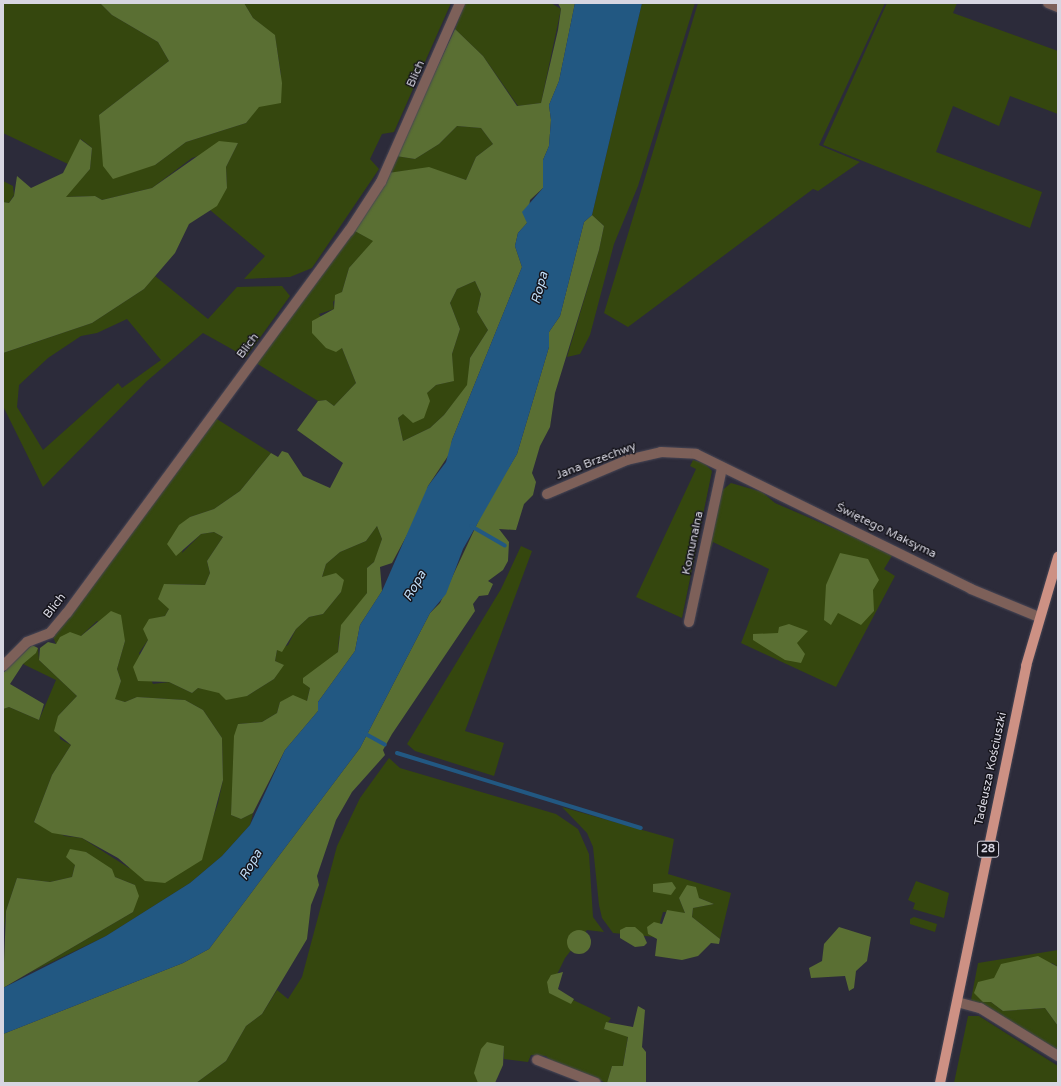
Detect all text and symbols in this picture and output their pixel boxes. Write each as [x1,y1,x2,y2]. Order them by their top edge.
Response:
street label: Blich [404,58,428,90]
water label: Ropa [528,270,552,306]
street label: Blich [234,331,262,361]
street label: Jana Brzechwy [554,439,638,483]
street label: Świętego Maksyma [833,500,939,562]
street label: Komunalna [679,510,707,576]
water label: Ropa [400,568,430,604]
street label: Blich [41,591,69,621]
street label: Tadeusza Kościuszki [972,711,1010,827]
road number: 28 [977,840,999,858]
water label: Ropa [236,847,266,883]

